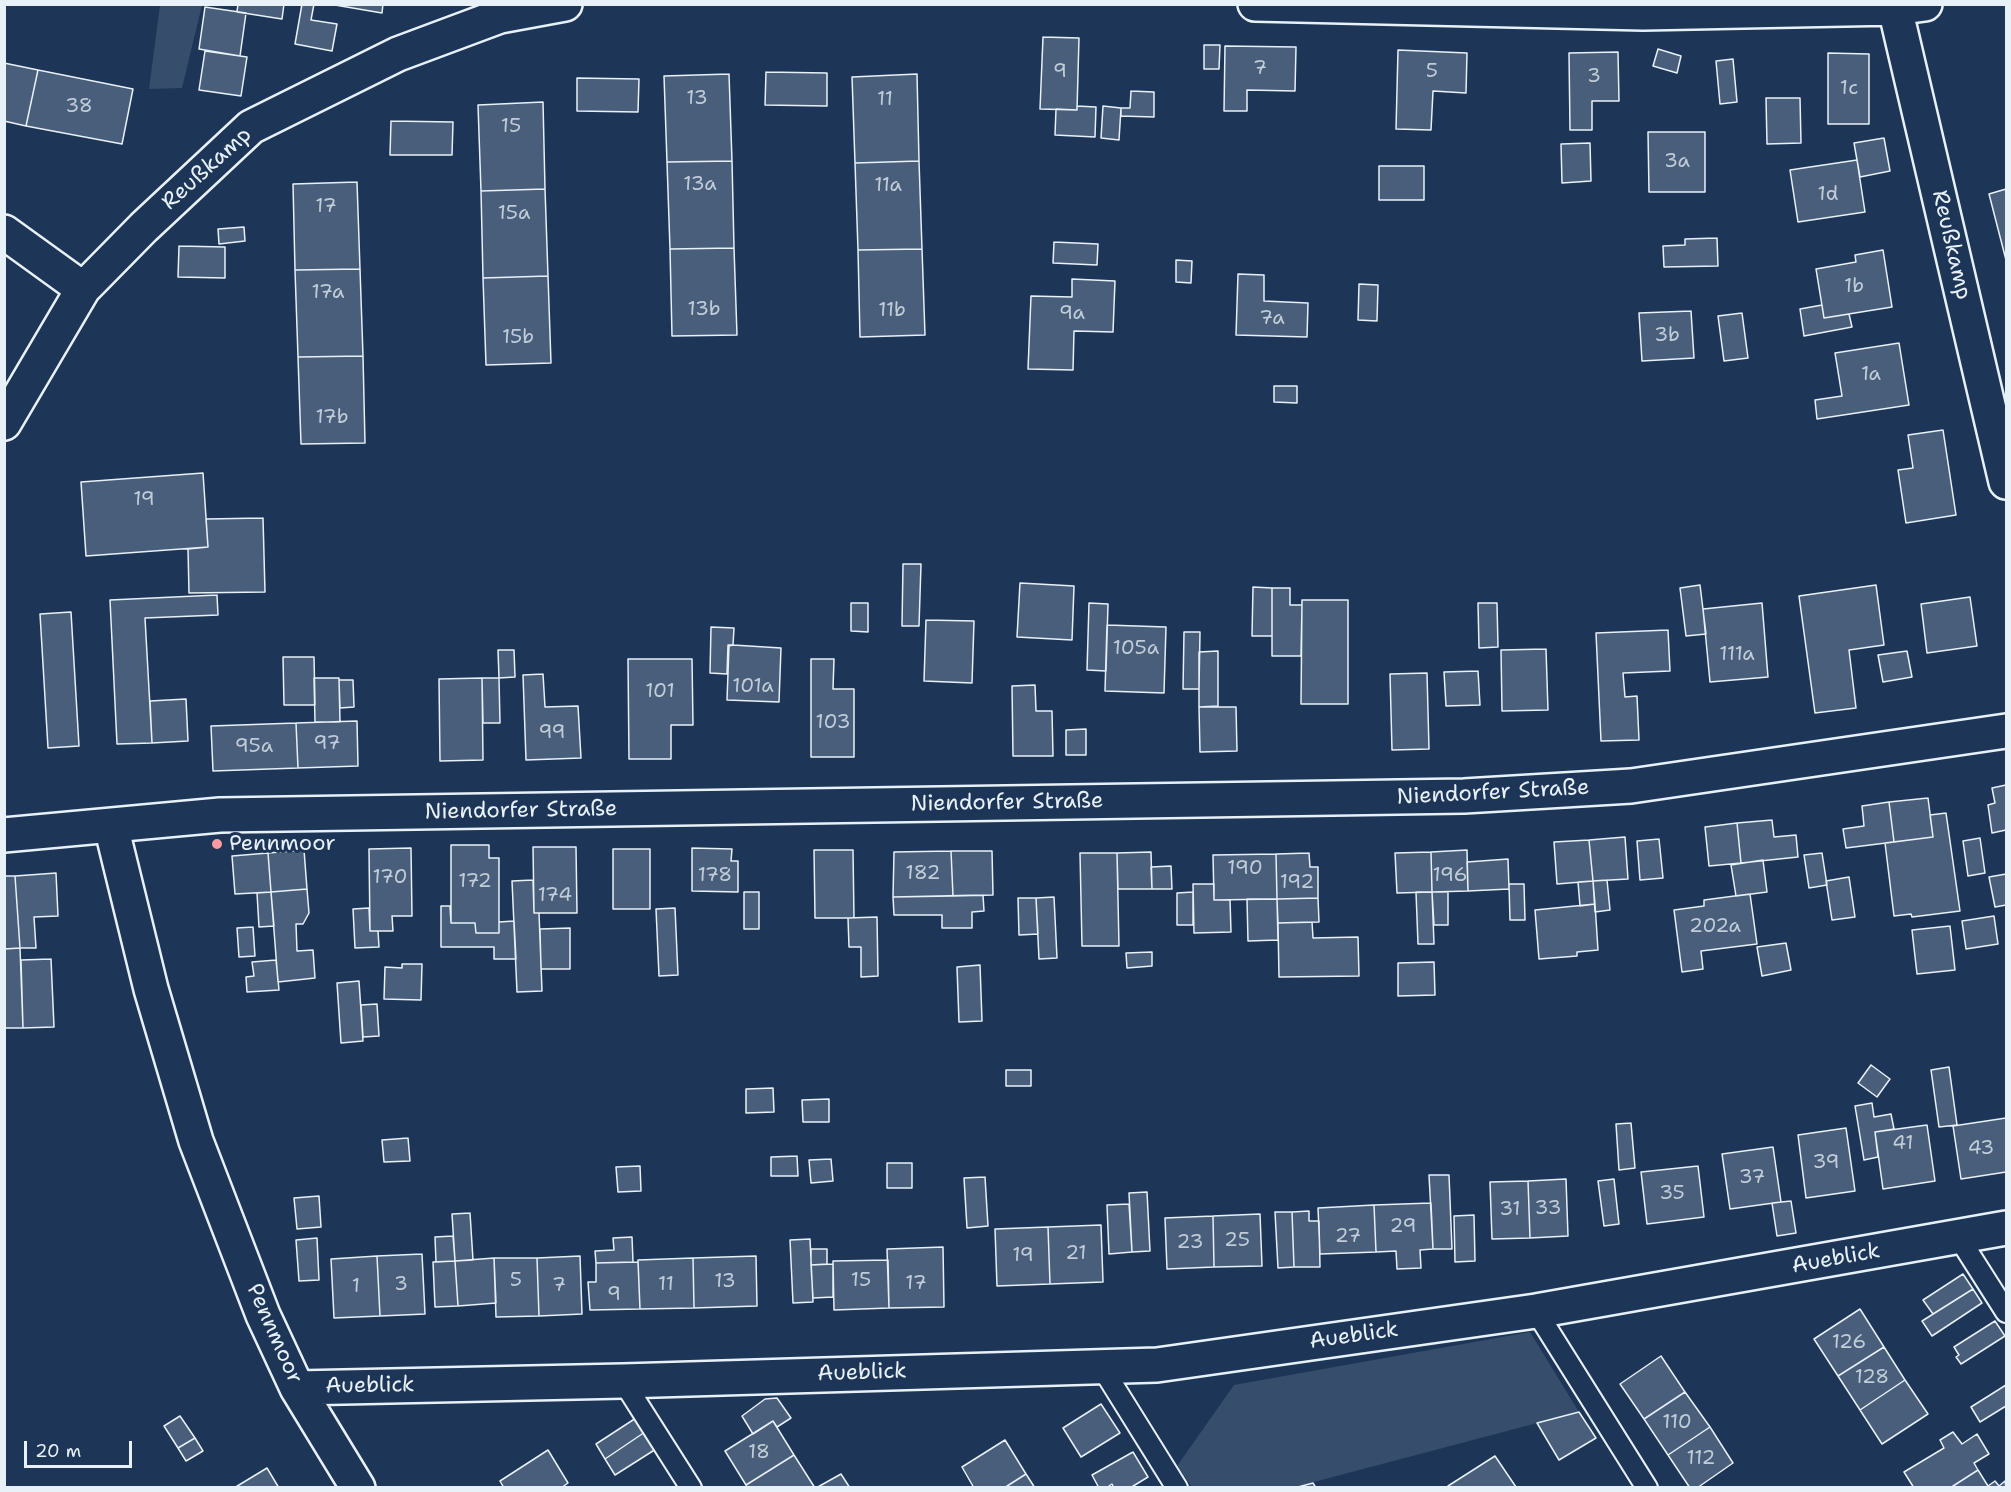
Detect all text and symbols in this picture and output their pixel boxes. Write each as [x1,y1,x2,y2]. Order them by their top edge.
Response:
house number: 7 [1253,57,1267,81]
house number: 9 [1053,60,1067,84]
house number: 5 [1426,60,1438,84]
house number: 3 [1587,65,1601,89]
house number: 1c [1840,77,1858,101]
house number: 13 [686,87,708,111]
house number: 11 [877,88,893,112]
house number: 38 [65,95,93,119]
house number: 15 [501,115,521,139]
street label: Reußkamp [157,122,257,216]
house number: 3a [1664,150,1690,174]
house number: 13a [683,173,717,197]
house number: 11a [874,174,902,198]
house number: 1d [1817,183,1839,207]
street label: Reußkamp [1926,188,1976,302]
house number: 17 [315,195,337,219]
house number: 15a [498,202,530,226]
house number: 1b [1844,275,1864,299]
house number: 17a [312,281,344,305]
house number: 13b [688,298,720,322]
house number: 11b [878,299,906,323]
house number: 9a [1059,302,1085,326]
house number: 7a [1259,307,1285,331]
house number: 3b [1654,324,1680,348]
house number: 15b [502,326,534,350]
house number: 1a [1861,363,1881,387]
house number: 17b [315,406,349,430]
house number: 19 [133,488,155,512]
house number: 105a [1113,637,1159,661]
house number: 111a [1719,643,1755,667]
house number: 101a [732,675,774,699]
house number: 101 [645,680,675,704]
house number: 103 [816,711,850,735]
house number: 99 [538,721,566,745]
house number: 97 [314,732,340,756]
house number: 95a [235,735,273,759]
street label: Niendorfer Straße [1396,775,1590,811]
street label: Niendorfer Straße [910,788,1104,818]
street label: Niendorfer Straße [424,796,618,826]
place label: Pennmoor [229,831,336,857]
marker: Pennmoor [210,837,224,851]
house number: 190 [1227,857,1263,881]
house number: 182 [906,862,940,886]
house number: 178 [698,864,732,888]
house number: 196 [1432,864,1468,888]
house number: 170 [373,866,407,890]
house number: 172 [458,870,492,894]
house number: 192 [1280,871,1314,895]
house number: 174 [538,884,572,908]
house number: 202a [1689,915,1741,939]
house number: 41 [1892,1132,1914,1156]
house number: 43 [1968,1137,1994,1161]
house number: 39 [1813,1151,1839,1175]
house number: 37 [1739,1166,1765,1190]
house number: 35 [1659,1182,1685,1206]
house number: 33 [1535,1197,1561,1221]
house number: 31 [1499,1198,1521,1222]
house number: 29 [1390,1215,1416,1239]
house number: 27 [1335,1225,1361,1249]
house number: 25 [1224,1229,1250,1253]
house number: 23 [1177,1231,1203,1255]
street label: Aueblick [1790,1238,1882,1280]
house number: 21 [1065,1242,1087,1266]
house number: 19 [1012,1244,1034,1268]
house number: 5 [510,1269,522,1293]
house number: 15 [851,1269,871,1293]
house number: 13 [714,1270,736,1294]
house number: 17 [905,1272,927,1296]
house number: 3 [394,1273,408,1297]
house number: 11 [658,1273,674,1297]
house number: 7 [552,1274,566,1298]
house number: 1 [352,1275,360,1299]
street label: Pennmoor [240,1280,308,1388]
house number: 9 [607,1283,621,1307]
street label: Aueblick [1308,1317,1400,1355]
house number: 126 [1832,1331,1866,1355]
street label: Aueblick [817,1358,907,1388]
house number: 128 [1855,1366,1889,1390]
street label: Aueblick [325,1372,415,1400]
house number: 110 [1662,1411,1692,1435]
scale bar [27,1429,135,1467]
text: 20 m [35,1439,81,1463]
house number: 18 [748,1441,770,1465]
house number: 112 [1687,1447,1715,1471]

